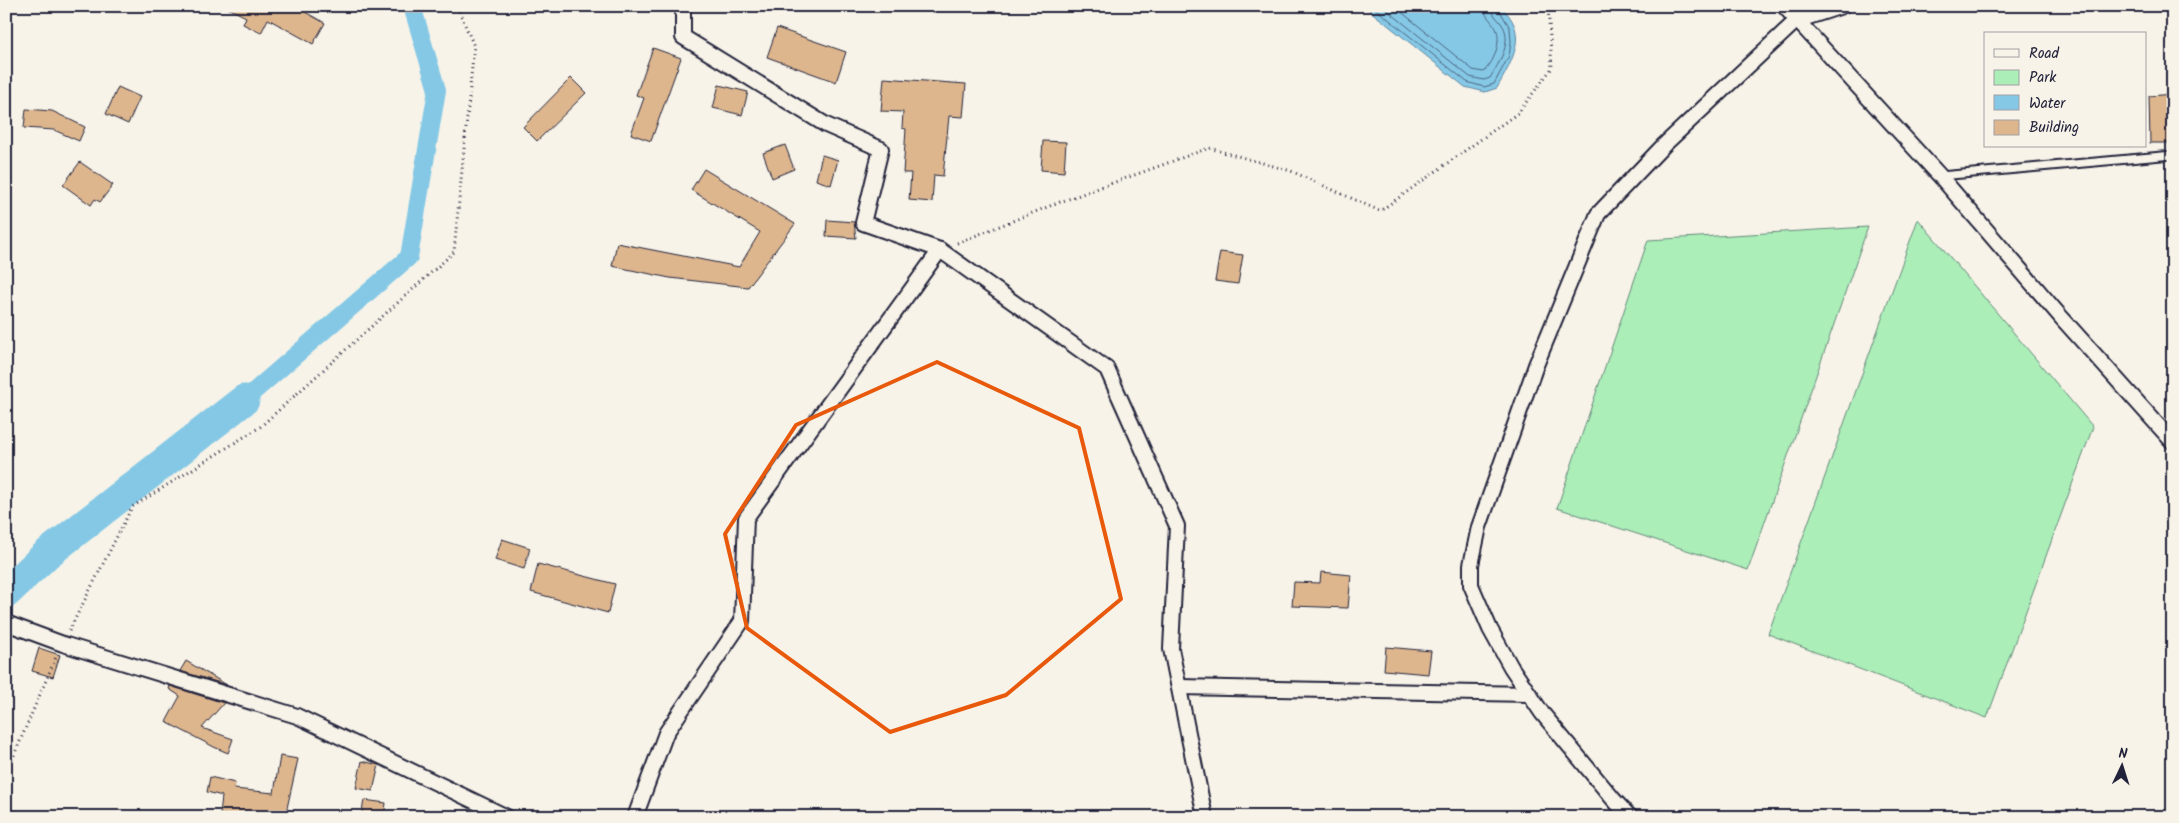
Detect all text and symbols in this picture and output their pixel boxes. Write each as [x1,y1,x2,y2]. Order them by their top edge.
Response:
legend [1984,32,2146,148]
text: Road [2029,42,2060,66]
text: Park [2029,66,2057,90]
text: Water [2029,92,2066,116]
text: Building [2029,116,2079,140]
north arrow [2096,740,2146,790]
text: N [2118,743,2128,765]

